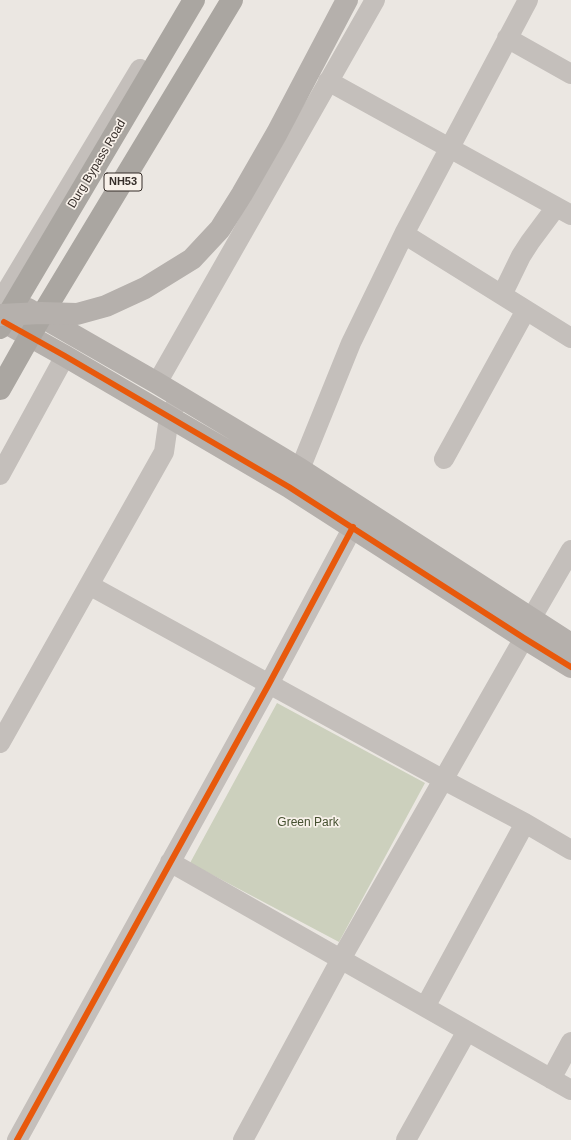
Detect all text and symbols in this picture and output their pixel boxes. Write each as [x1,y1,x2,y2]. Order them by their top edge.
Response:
street label: Durg Bypass Road [65,117,129,211]
road number: NH53 [104,173,142,191]
park label: Green Park [277,816,339,830]

